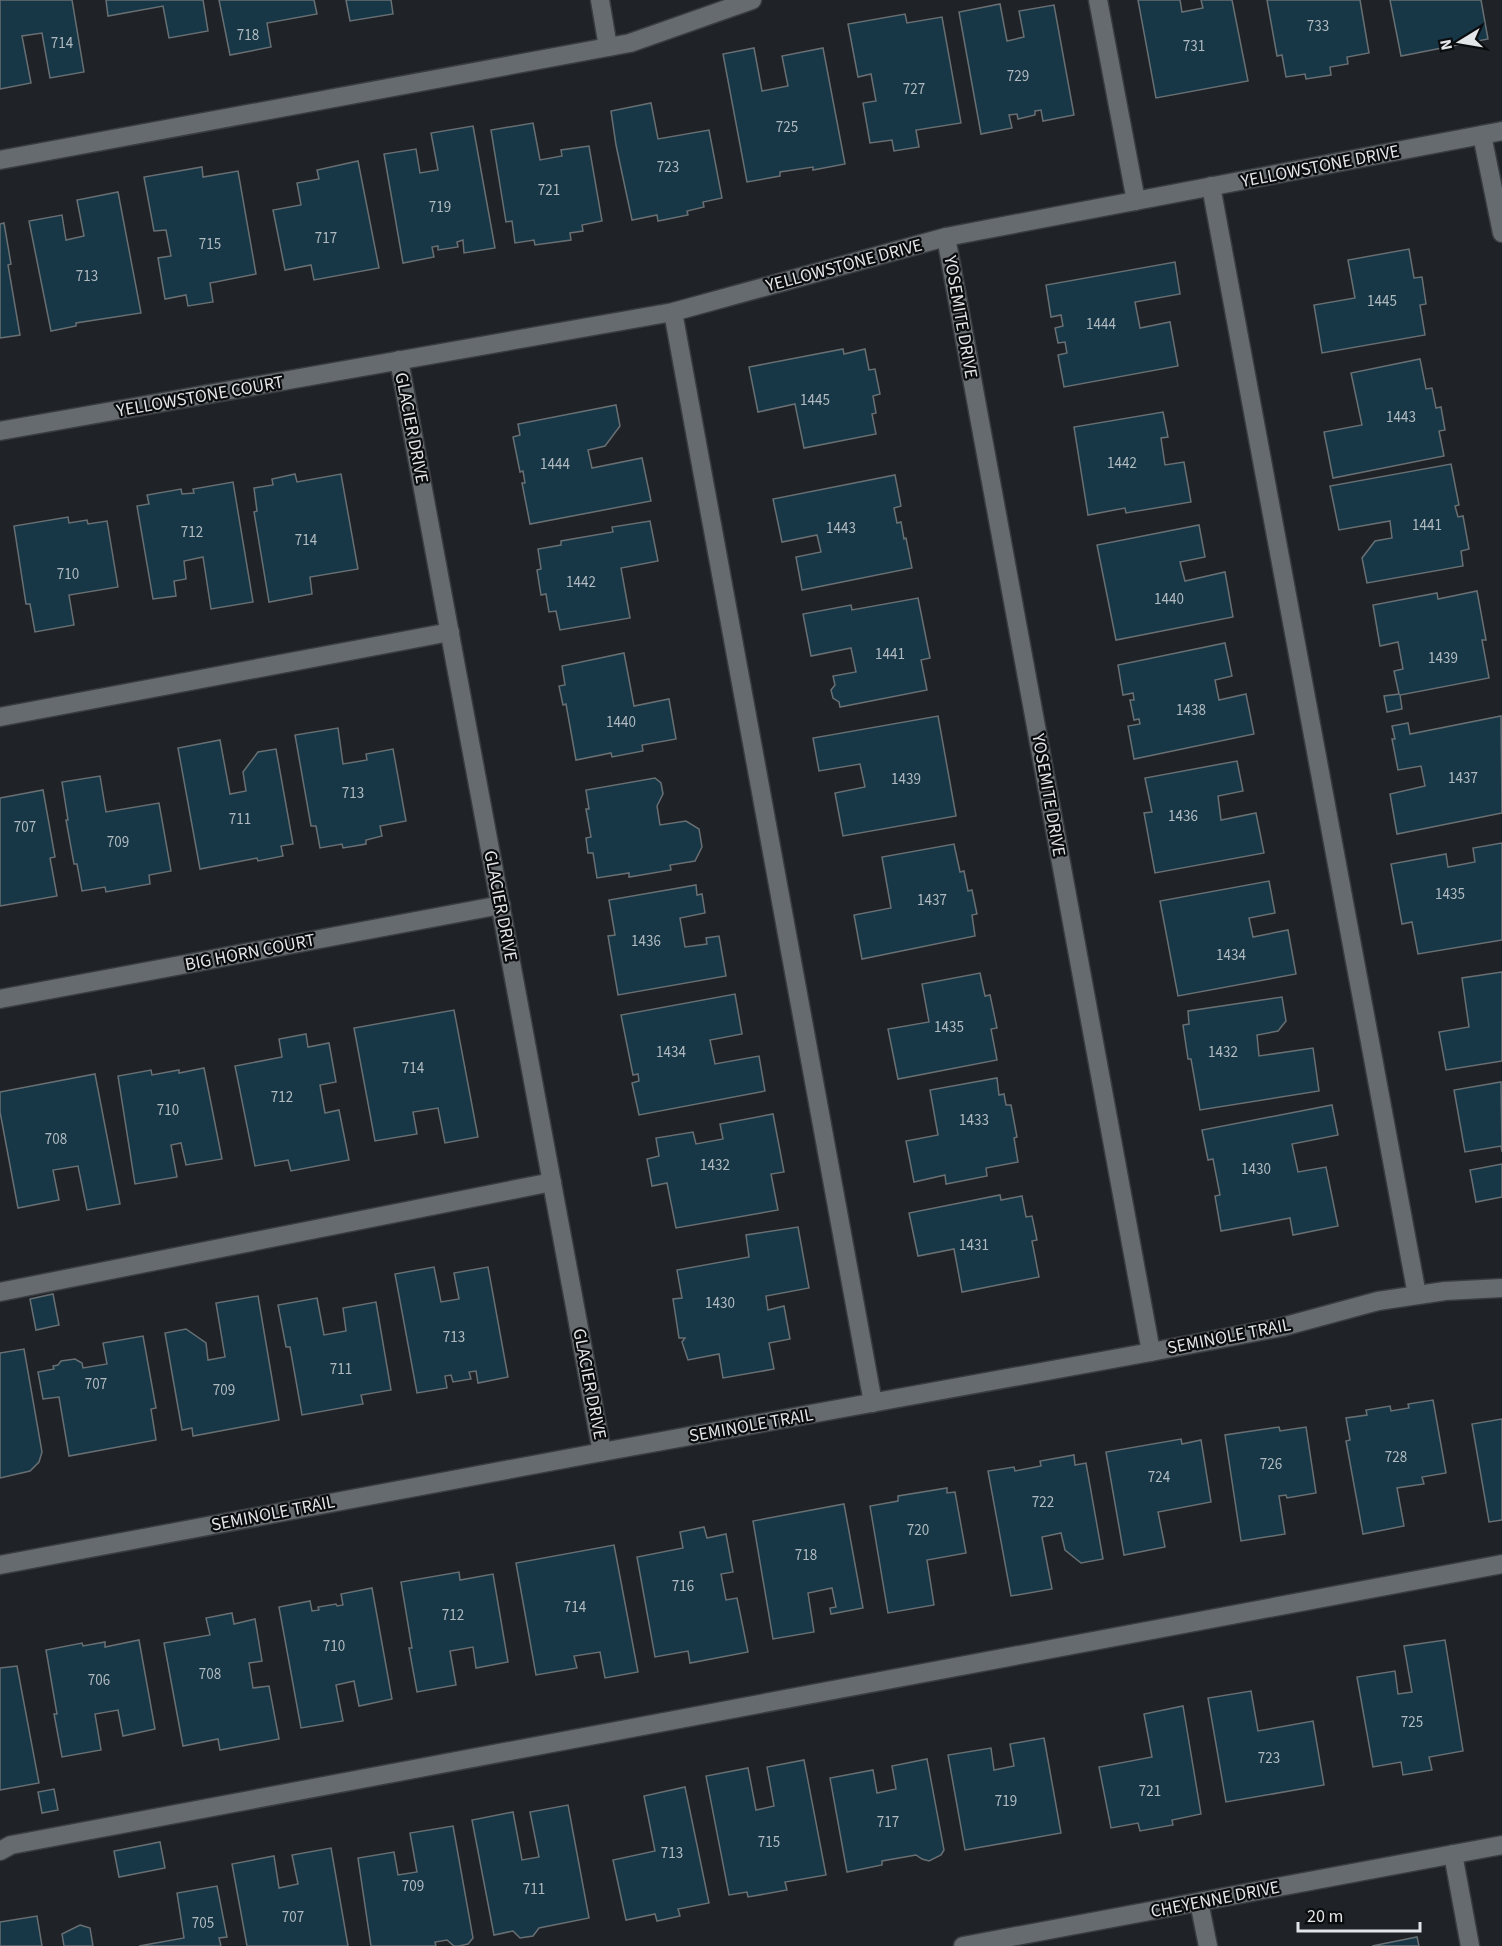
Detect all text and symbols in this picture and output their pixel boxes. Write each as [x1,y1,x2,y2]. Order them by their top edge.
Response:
north arrow [1430,12,1490,72]
house number: 733 [1307,16,1329,37]
house number: 718 [237,25,259,46]
house number: 714 [51,33,74,54]
house number: 731 [1183,36,1205,57]
text: N [1434,37,1458,52]
house number: 729 [1007,66,1029,87]
house number: 727 [903,79,925,100]
house number: 725 [776,117,798,138]
street label: YELLOWSTONE DRIVE [1238,139,1401,194]
house number: 723 [657,157,679,178]
house number: 721 [538,180,560,201]
house number: 719 [429,197,451,218]
house number: 717 [315,228,337,249]
street label: YELLOWSTONE DRIVE [762,233,925,299]
house number: 715 [199,234,221,255]
street label: YOSEMITE DRIVE [937,253,984,381]
house number: 713 [76,266,98,287]
house number: 1445 [1367,291,1397,312]
house number: 1444 [1086,314,1116,335]
street label: YELLOWSTONE COURT [114,369,286,424]
street label: GLACIER DRIVE [388,370,435,486]
house number: 1445 [800,390,830,411]
house number: 1443 [1386,407,1416,428]
house number: 1442 [1107,453,1137,474]
house number: 1444 [540,454,570,475]
house number: 1441 [1412,515,1442,536]
house number: 1443 [826,518,856,539]
house number: 712 [181,522,203,543]
house number: 714 [295,530,318,551]
house number: 710 [57,564,79,585]
house number: 1442 [566,572,596,593]
house number: 1440 [1154,589,1184,610]
house number: 1441 [875,644,905,665]
house number: 1439 [1428,648,1458,669]
house number: 1438 [1176,700,1206,721]
house number: 1440 [606,712,636,733]
street label: YOSEMITE DRIVE [1025,731,1072,859]
house number: 1437 [1448,768,1478,789]
house number: 1439 [891,769,921,790]
house number: 713 [342,783,364,804]
house number: 1436 [1168,806,1198,827]
house number: 711 [229,809,251,830]
house number: 707 [14,817,36,838]
house number: 709 [107,832,129,853]
street label: GLACIER DRIVE [477,848,524,964]
house number: 1435 [1435,884,1465,905]
house number: 1437 [917,890,947,911]
street label: BIG HORN COURT [183,928,318,977]
house number: 1436 [631,931,661,952]
house number: 1434 [1216,945,1246,966]
house number: 1435 [934,1017,964,1038]
house number: 1434 [656,1042,686,1063]
house number: 1432 [1208,1042,1238,1063]
house number: 714 [402,1058,425,1079]
house number: 712 [271,1087,293,1108]
house number: 710 [157,1100,179,1121]
house number: 1433 [959,1110,989,1131]
house number: 708 [45,1129,67,1150]
house number: 1432 [700,1155,730,1176]
house number: 1430 [1241,1159,1271,1180]
house number: 1431 [959,1235,989,1256]
house number: 1430 [705,1293,735,1314]
street label: SEMINOLE TRAIL [1165,1312,1293,1361]
street label: GLACIER DRIVE [566,1326,613,1442]
house number: 713 [443,1327,465,1348]
house number: 711 [330,1359,352,1380]
house number: 707 [85,1374,107,1395]
house number: 709 [213,1380,235,1401]
street label: SEMINOLE TRAIL [687,1402,815,1449]
house number: 728 [1385,1447,1407,1468]
house number: 726 [1260,1454,1282,1475]
house number: 724 [1148,1467,1171,1488]
street label: SEMINOLE TRAIL [209,1489,337,1538]
house number: 722 [1032,1492,1054,1513]
house number: 720 [907,1520,929,1541]
house number: 718 [795,1545,817,1566]
house number: 716 [672,1576,694,1597]
house number: 714 [564,1597,587,1618]
house number: 712 [442,1605,464,1626]
house number: 710 [323,1636,345,1657]
house number: 708 [199,1664,221,1685]
house number: 706 [88,1670,110,1691]
house number: 725 [1401,1712,1423,1733]
house number: 723 [1258,1748,1280,1769]
house number: 721 [1139,1781,1161,1802]
house number: 719 [995,1791,1017,1812]
house number: 717 [877,1812,899,1833]
house number: 715 [758,1832,780,1853]
house number: 713 [661,1843,683,1864]
street label: CHEYENNE DRIVE [1149,1875,1282,1924]
house number: 709 [402,1876,424,1897]
house number: 711 [523,1879,545,1900]
scale bar [1298,1895,1420,1933]
text: 20 m [1307,1904,1343,1929]
house number: 707 [282,1907,304,1928]
house number: 705 [192,1913,214,1934]

